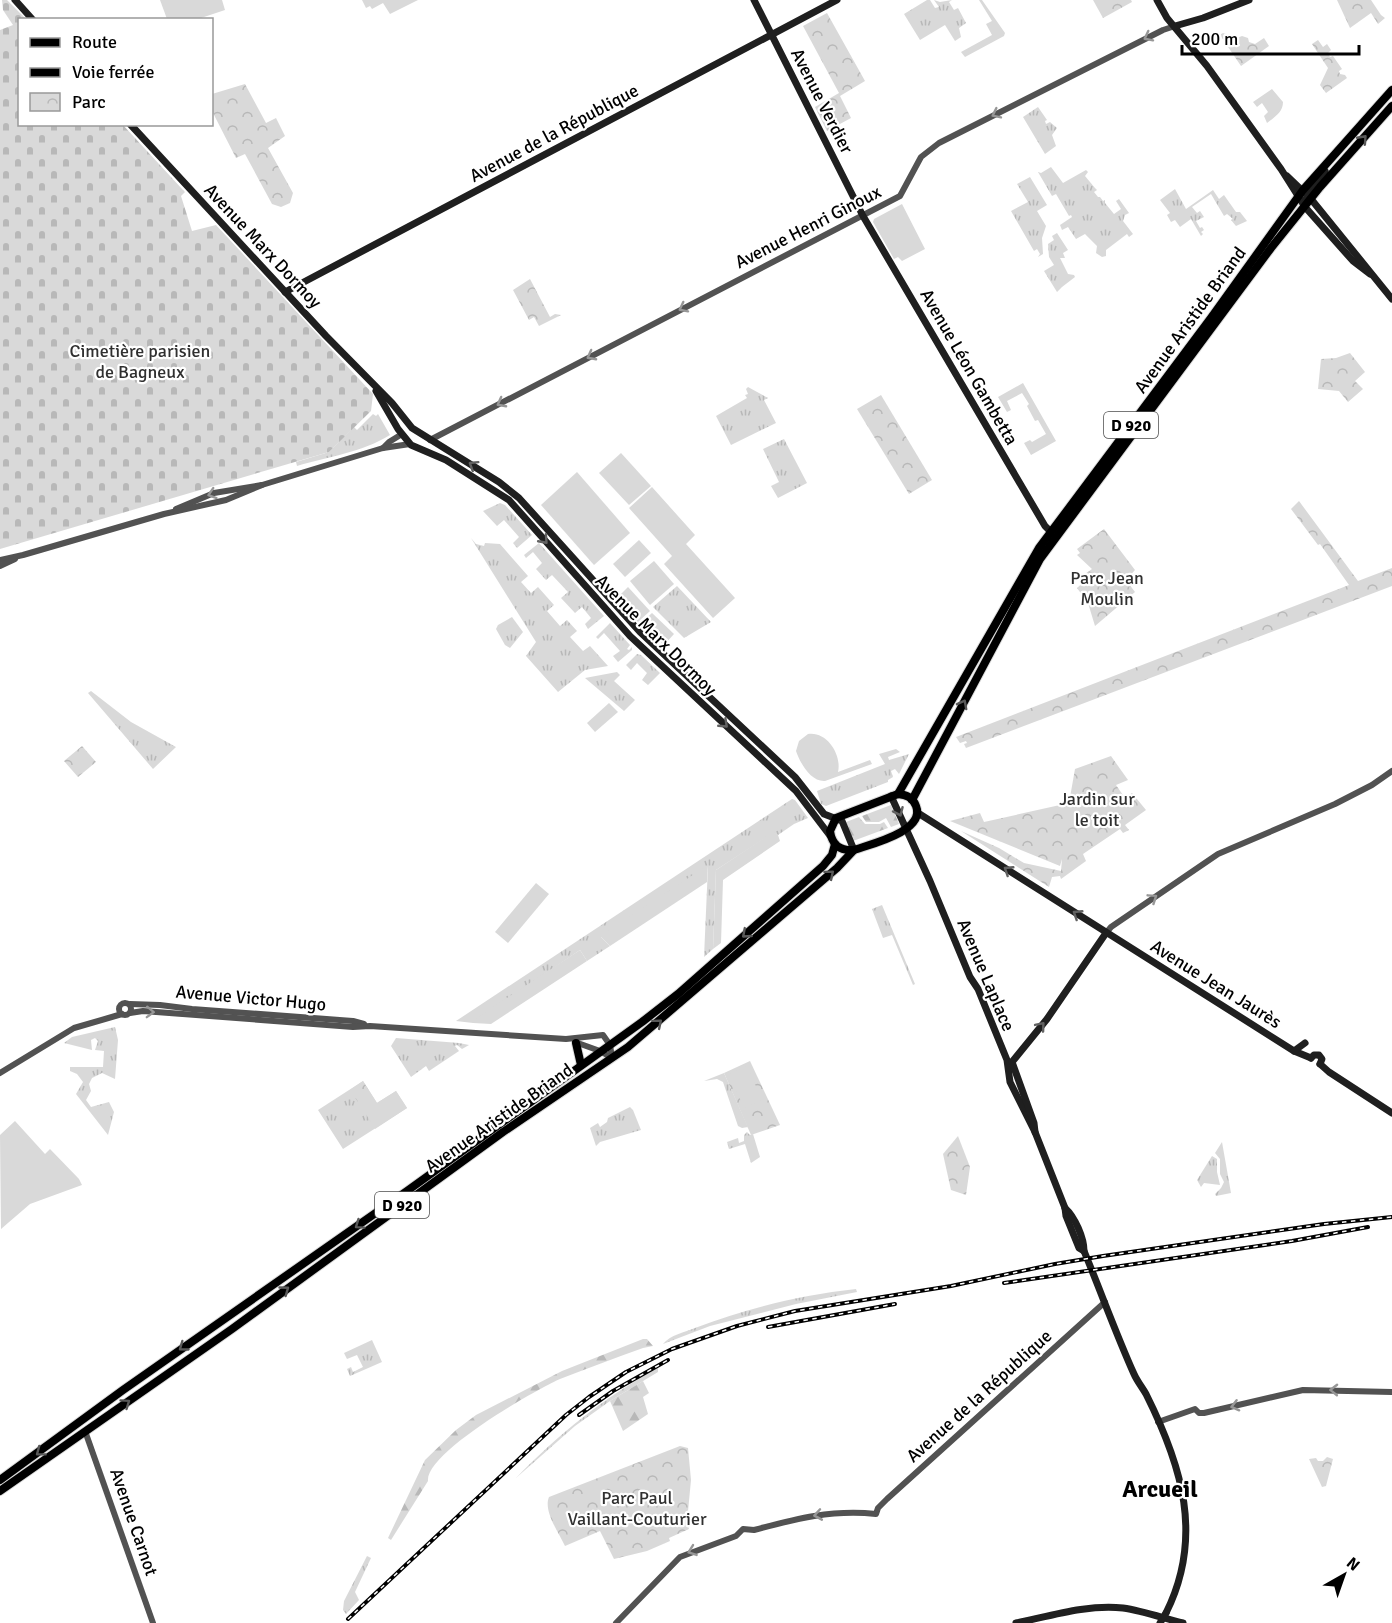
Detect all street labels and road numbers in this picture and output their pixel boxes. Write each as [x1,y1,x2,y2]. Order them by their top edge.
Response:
street label: Avenue Verdier [786,45,858,158]
street label: Avenue de la République [466,79,642,187]
street label: Avenue Marx Dormoy [200,179,327,313]
street label: Avenue Henri Ginoux [731,180,885,273]
street label: Avenue Aristide Briand [1129,242,1251,398]
street label: Avenue Léon Gambetta [915,285,1023,449]
road number: D 920 [1104,412,1158,438]
street label: Avenue Marx Dormoy [591,570,722,701]
street label: Avenue Laplace [952,916,1020,1034]
street label: Avenue Jean Jaurès [1147,935,1286,1033]
street label: Avenue Victor Hugo [175,980,327,1016]
street label: Avenue Aristide Briand [421,1059,577,1177]
road number: D 920 [375,1192,429,1218]
street label: Avenue de la République [902,1325,1056,1467]
street label: Avenue Carnot [105,1465,163,1579]

